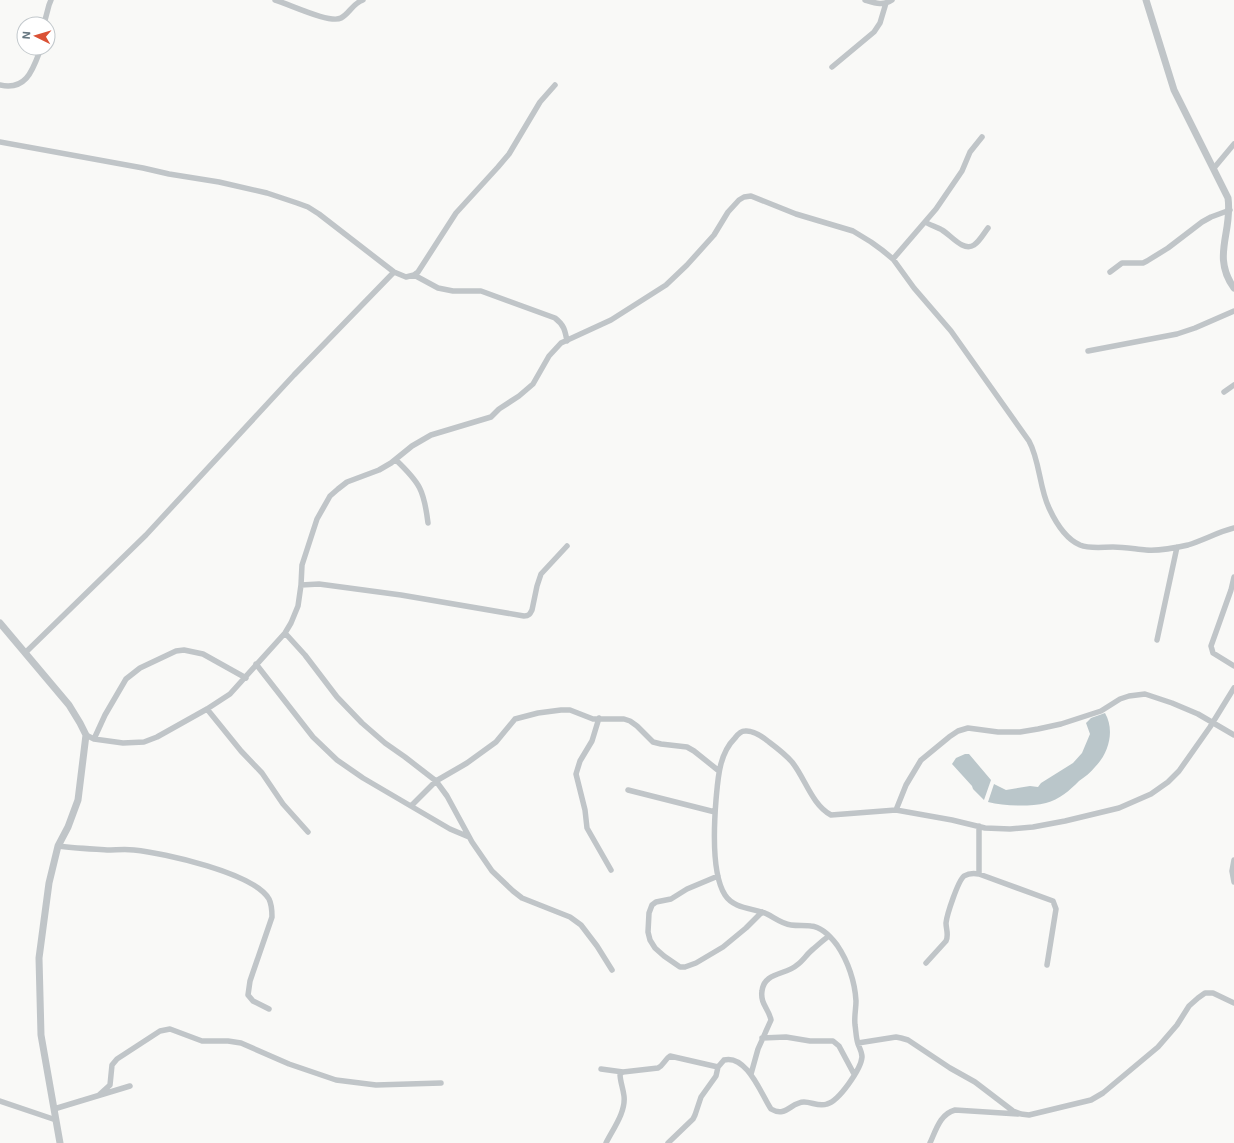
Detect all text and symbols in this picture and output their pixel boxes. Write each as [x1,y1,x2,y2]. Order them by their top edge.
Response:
north arrow [16,16,56,56]
text: N [19,31,32,40]

